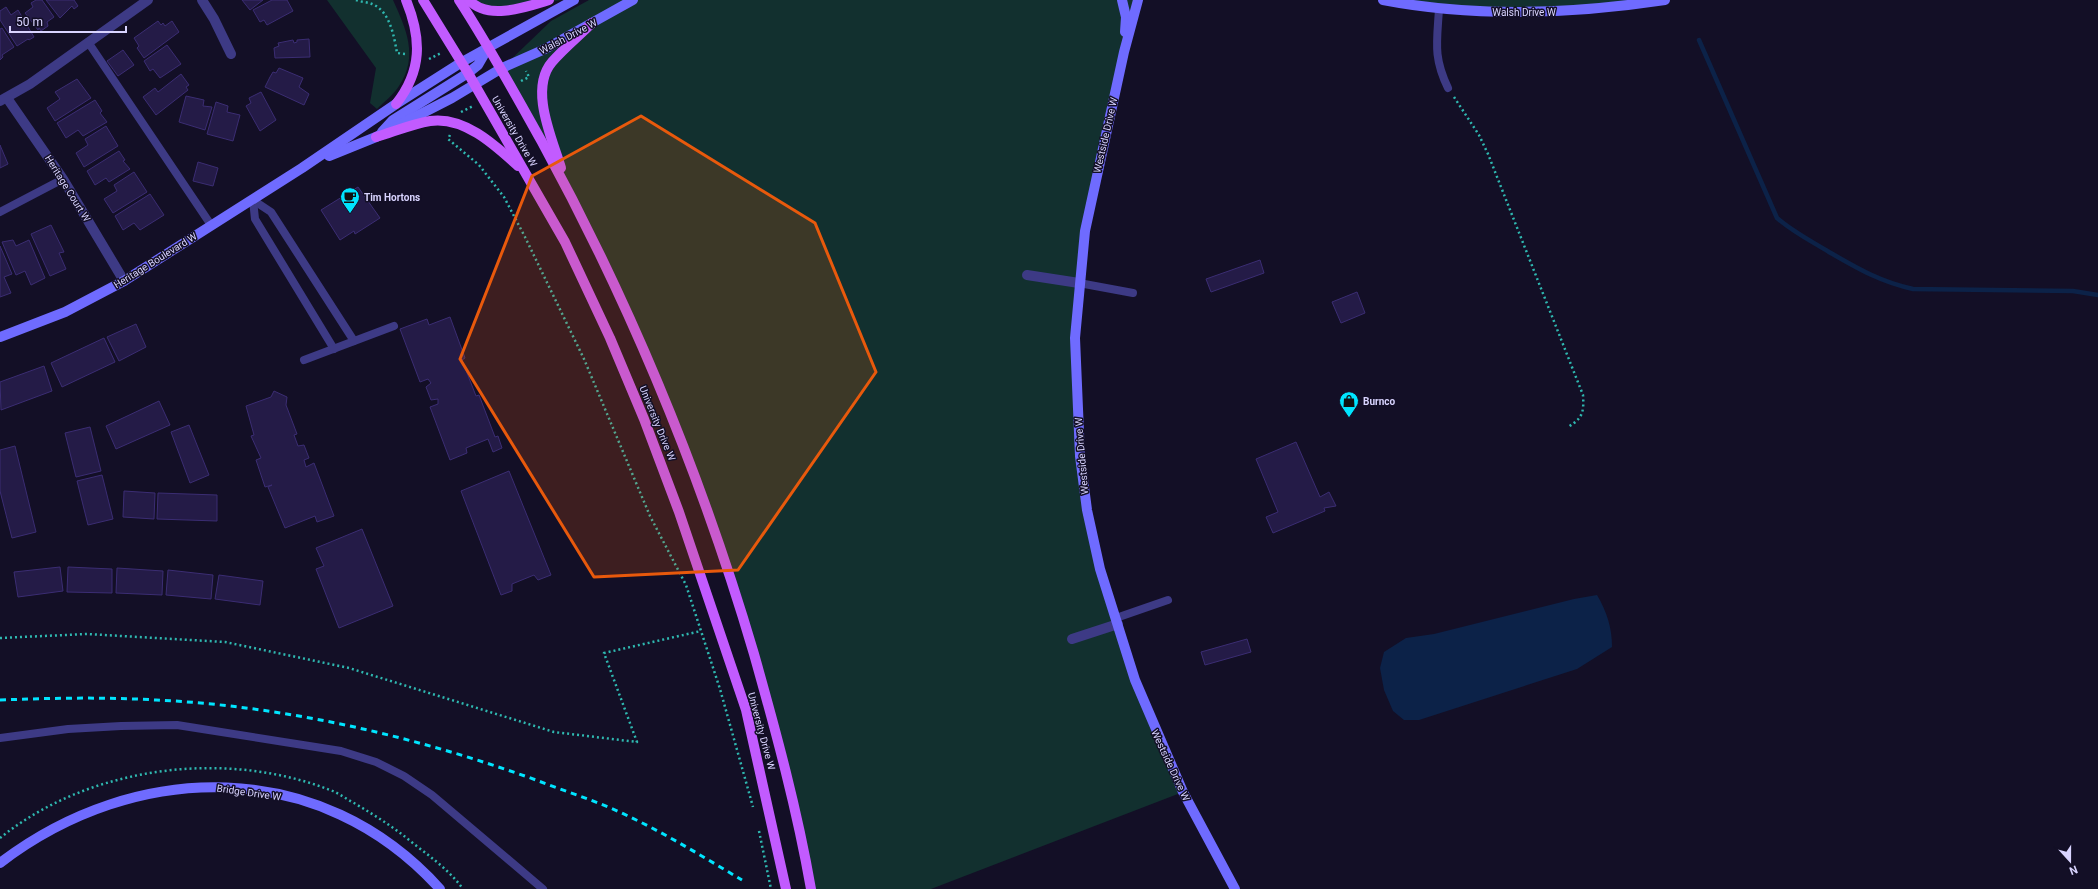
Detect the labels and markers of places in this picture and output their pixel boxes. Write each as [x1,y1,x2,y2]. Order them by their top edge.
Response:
cafe icon: Tim Hortons [339,186,361,214]
place label: Tim Hortons [364,192,420,203]
shop icon: Burnco [1338,390,1360,418]
place label: Burnco [1363,396,1395,407]

